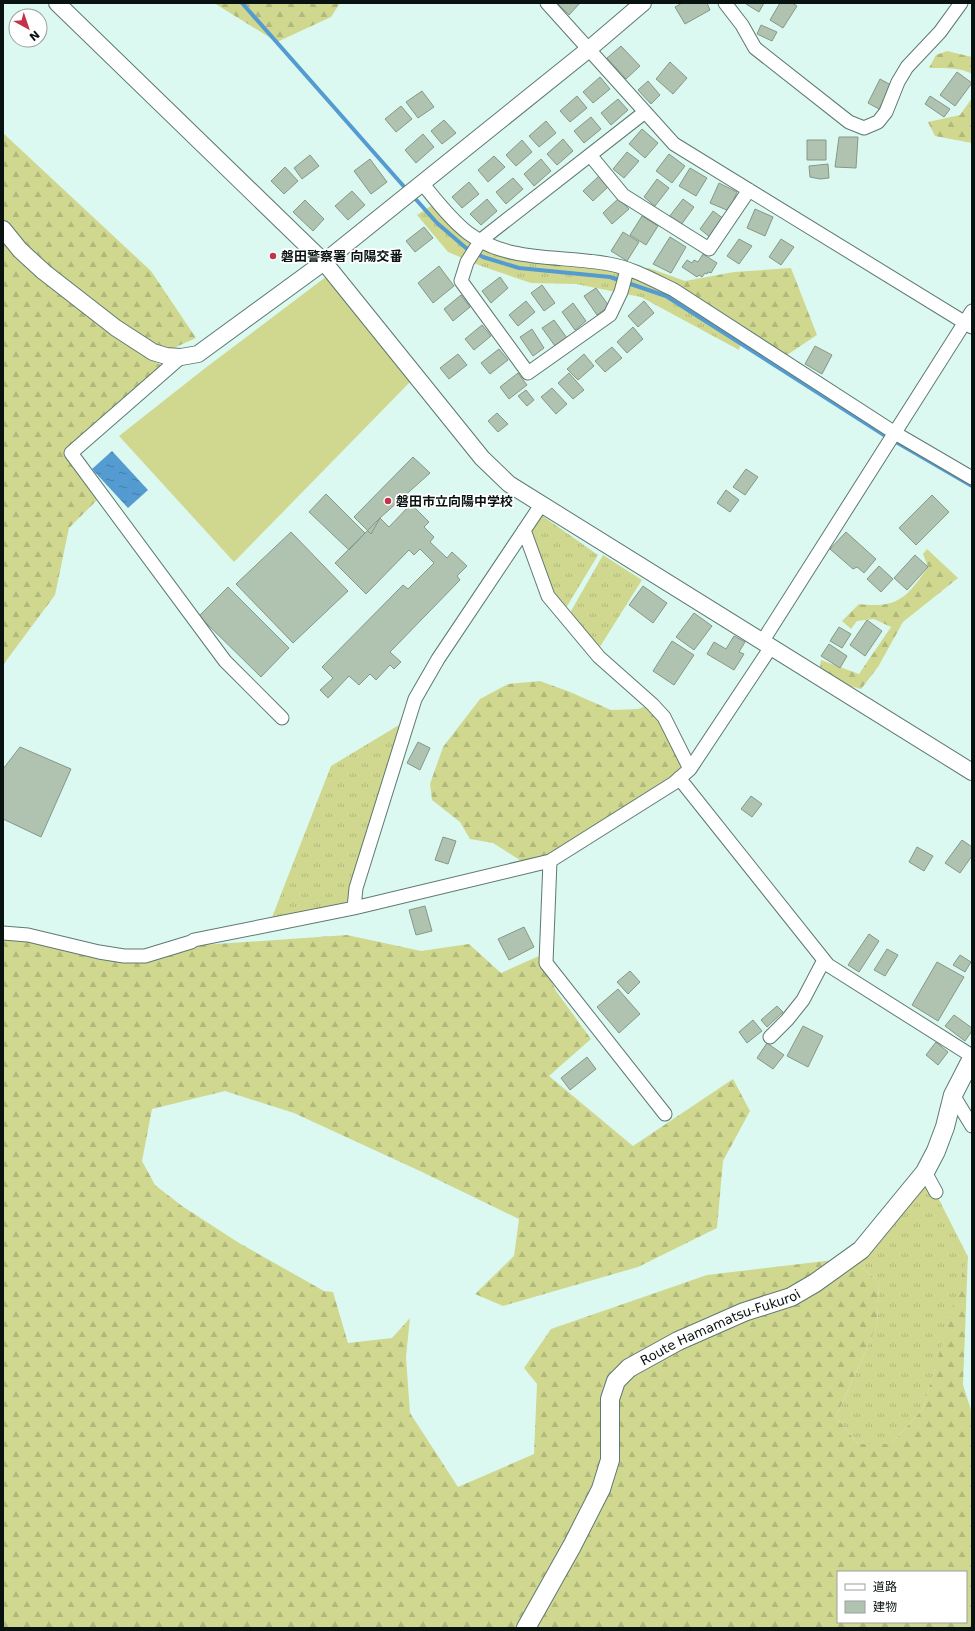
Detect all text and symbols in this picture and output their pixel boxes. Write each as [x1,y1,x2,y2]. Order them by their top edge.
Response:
north arrow [8,8,48,48]
text: N [26,27,42,43]
place label: 磐田警察署 向陽交番 [281,249,403,264]
marker: 磐田警察署 向陽交番 [268,251,278,261]
place label: 磐田市立向陽中学校 [396,494,513,509]
marker: 磐田市立向陽中学校 [383,496,393,506]
street label: Route Hamamatsu-Fukuroi [638,1286,803,1368]
legend [837,1571,967,1623]
text: 道路 [873,1580,897,1594]
text: 建物 [873,1600,897,1614]

